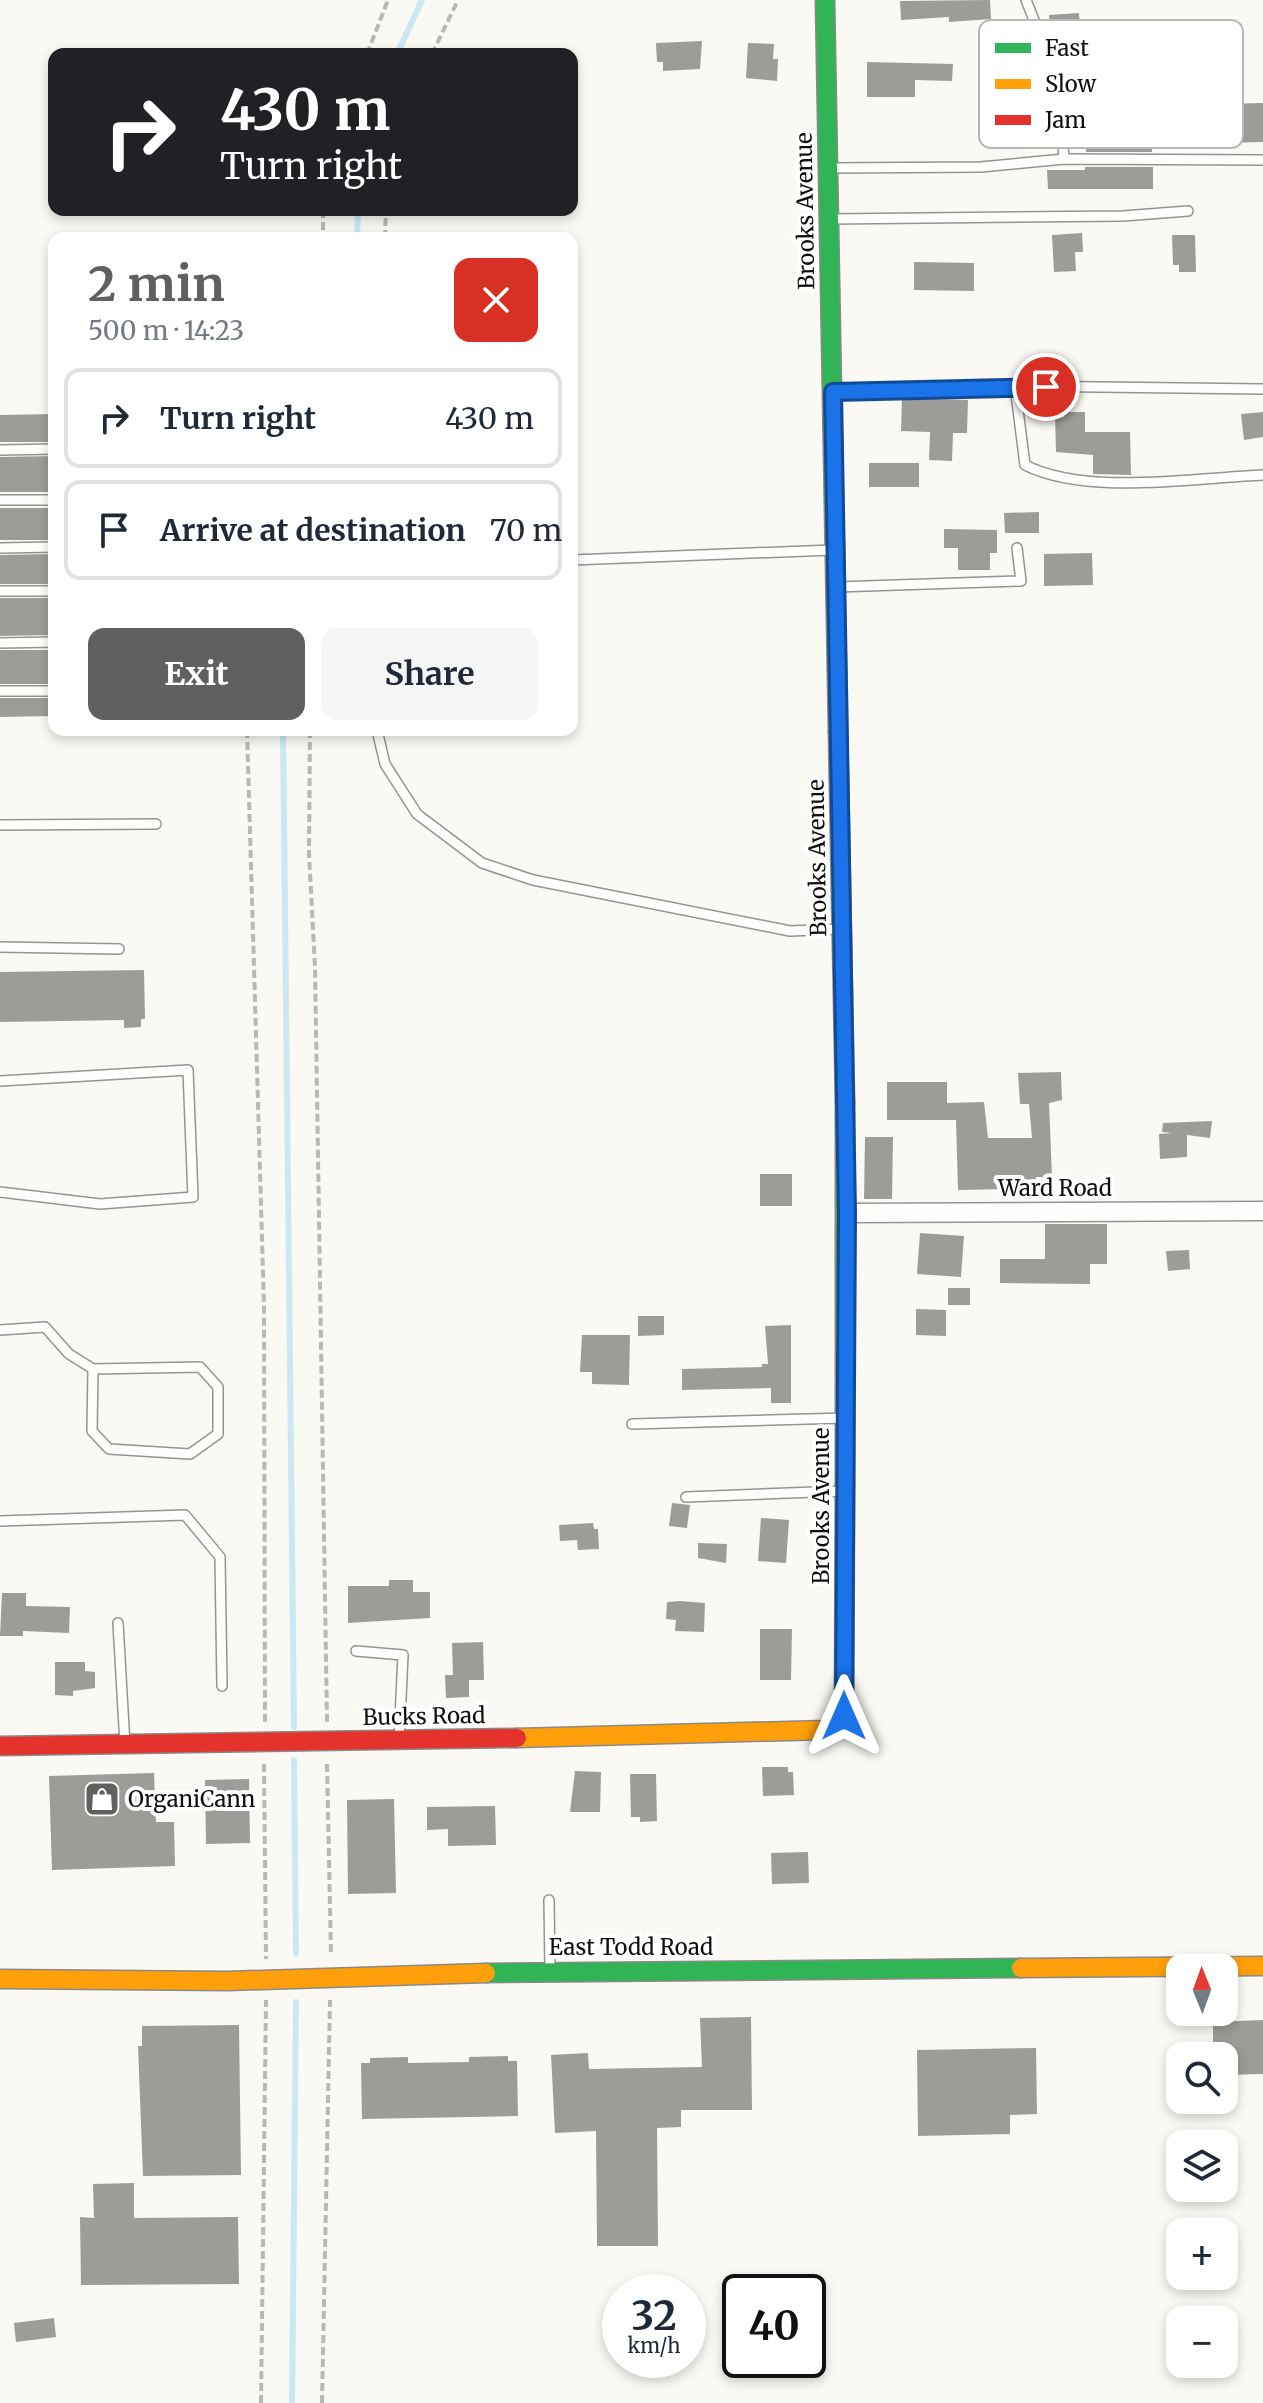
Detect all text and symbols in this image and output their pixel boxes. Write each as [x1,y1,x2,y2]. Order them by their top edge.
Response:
legend [979,20,1243,148]
text: Fast [1045,34,1089,62]
text: Slow [1045,70,1096,98]
text: 430 m [220,75,390,145]
icon: right [88,80,192,184]
text: Jam [1044,106,1086,134]
street label: Brooks Avenue [790,132,820,290]
text: Turn right [220,144,402,189]
text: 2 min [88,254,225,314]
button: close [454,258,538,342]
text: 500 m · 14:23 [88,314,244,347]
pin [1012,353,1080,421]
icon: arrive [1024,365,1068,409]
icon: right [92,396,136,440]
text: Turn right [160,399,316,437]
text: 430 m [445,399,534,437]
icon: arrive [92,508,136,552]
text: Arrive at destination [160,511,466,549]
text: 70 m [490,511,562,549]
button: Exit [88,628,305,720]
button: Share [321,628,538,720]
street label: Brooks Avenue [802,779,832,937]
street label: Ward Road [997,1174,1112,1202]
street label: Brooks Avenue [807,1427,835,1585]
position arrow [802,1674,886,1758]
street label: Bucks Road [362,1701,486,1731]
shop icon: OrganiCann [83,1780,121,1818]
place label: OrganiCann [128,1785,256,1813]
street label: East Todd Road [549,1933,713,1961]
north arrow [1166,1954,1238,2026]
map controls [1166,1954,1238,2378]
button: search [1166,2042,1238,2114]
button: layers [1166,2130,1238,2202]
button: + [1166,2218,1238,2290]
speed limit sign: 40 [722,2274,826,2378]
text: 32 [631,2291,677,2341]
button: − [1166,2306,1238,2378]
text: km/h [628,2333,680,2358]

